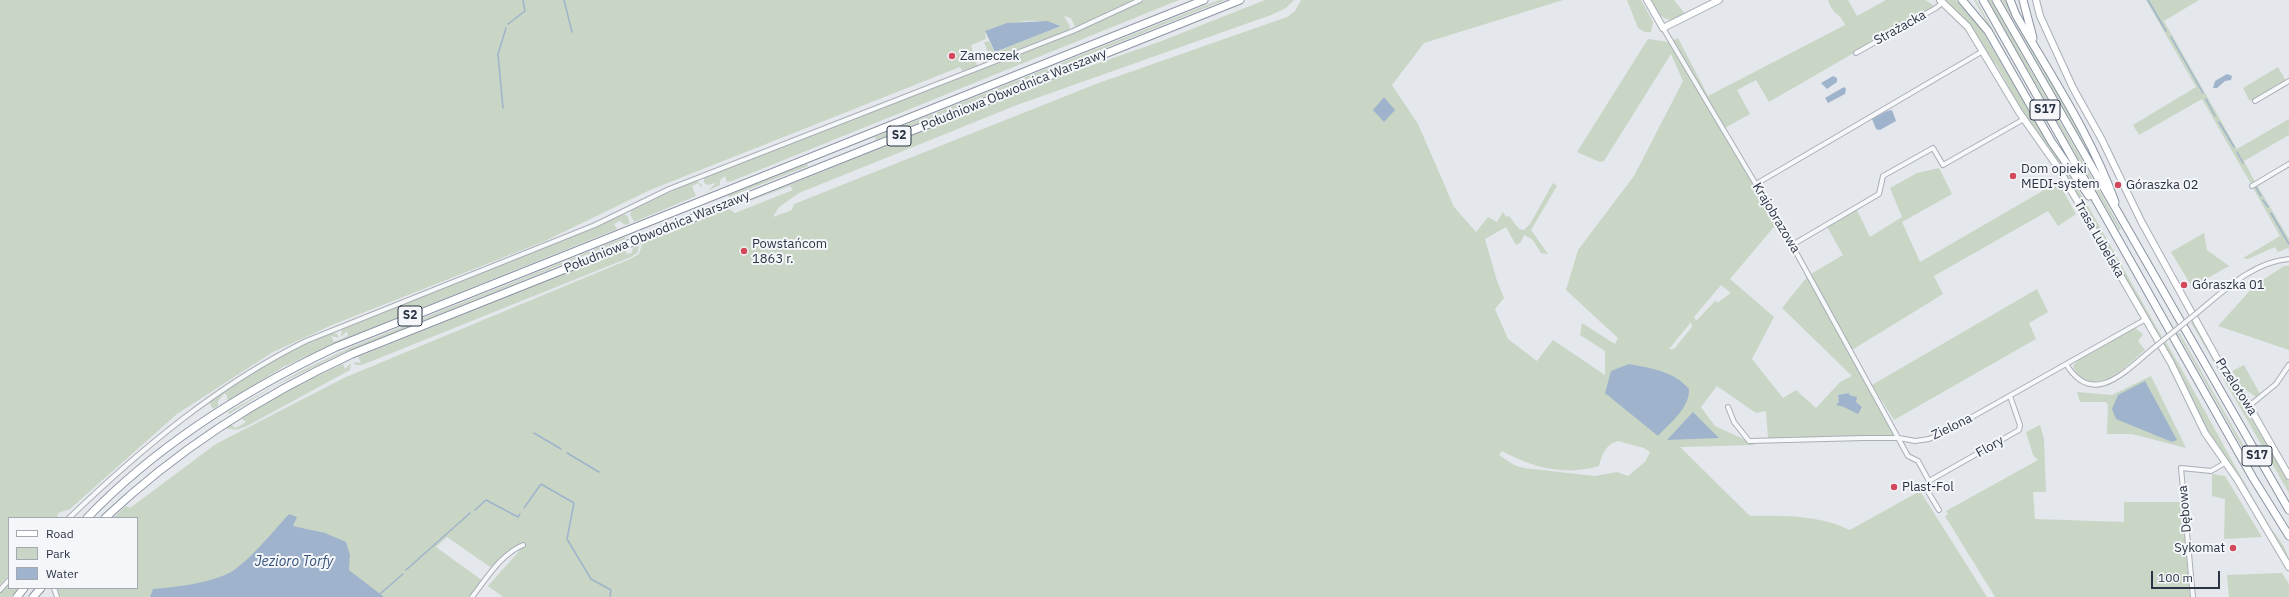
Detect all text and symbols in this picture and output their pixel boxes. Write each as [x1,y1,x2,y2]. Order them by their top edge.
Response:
street label: Strażacka [1871,7,1929,49]
street label: Południowa Obwodnica Warszawy [919,46,1109,134]
place label: Zameczek [960,48,1019,64]
marker: Zameczek [947,51,957,61]
road number: S17 [2030,100,2060,120]
road number: S2 [887,126,911,146]
place label: Dom opieki MEDI-system [2021,161,2100,192]
marker: Dom opieki MEDI-system [2008,171,2018,181]
place label: Góraszka 02 [2126,177,2199,193]
street label: Krajobrazowa [1749,180,1803,256]
marker: Góraszka 02 [2113,180,2123,190]
street label: Południowa Obwodnica Warszawy [562,188,752,276]
street label: Trasa Lubelska [2071,197,2127,281]
place label: Powstańcom 1863 r. [752,236,827,267]
marker: Powstańcom 1863 r. [739,246,749,256]
place label: Góraszka 01 [2192,277,2265,293]
marker: Góraszka 01 [2179,280,2189,290]
road number: S2 [398,306,422,326]
street label: Przelotowa [2212,356,2260,418]
street label: Zielona [1929,411,1975,443]
street label: Flory [1973,433,2007,461]
road number: S17 [2242,446,2272,466]
place label: Plast-Fol [1902,479,1954,495]
marker: Plast-Fol [1889,482,1899,492]
street label: Dębowa [2175,485,2195,533]
legend [8,517,138,589]
text: Road [46,526,74,541]
place label: Sykomat [2174,540,2225,556]
marker: Sykomat [2228,543,2238,553]
text: Park [46,546,70,561]
water label: Jezioro Torfy [255,554,333,570]
scale bar [2153,563,2222,589]
text: Water [46,566,78,581]
text: 100 m [2158,570,2193,585]

